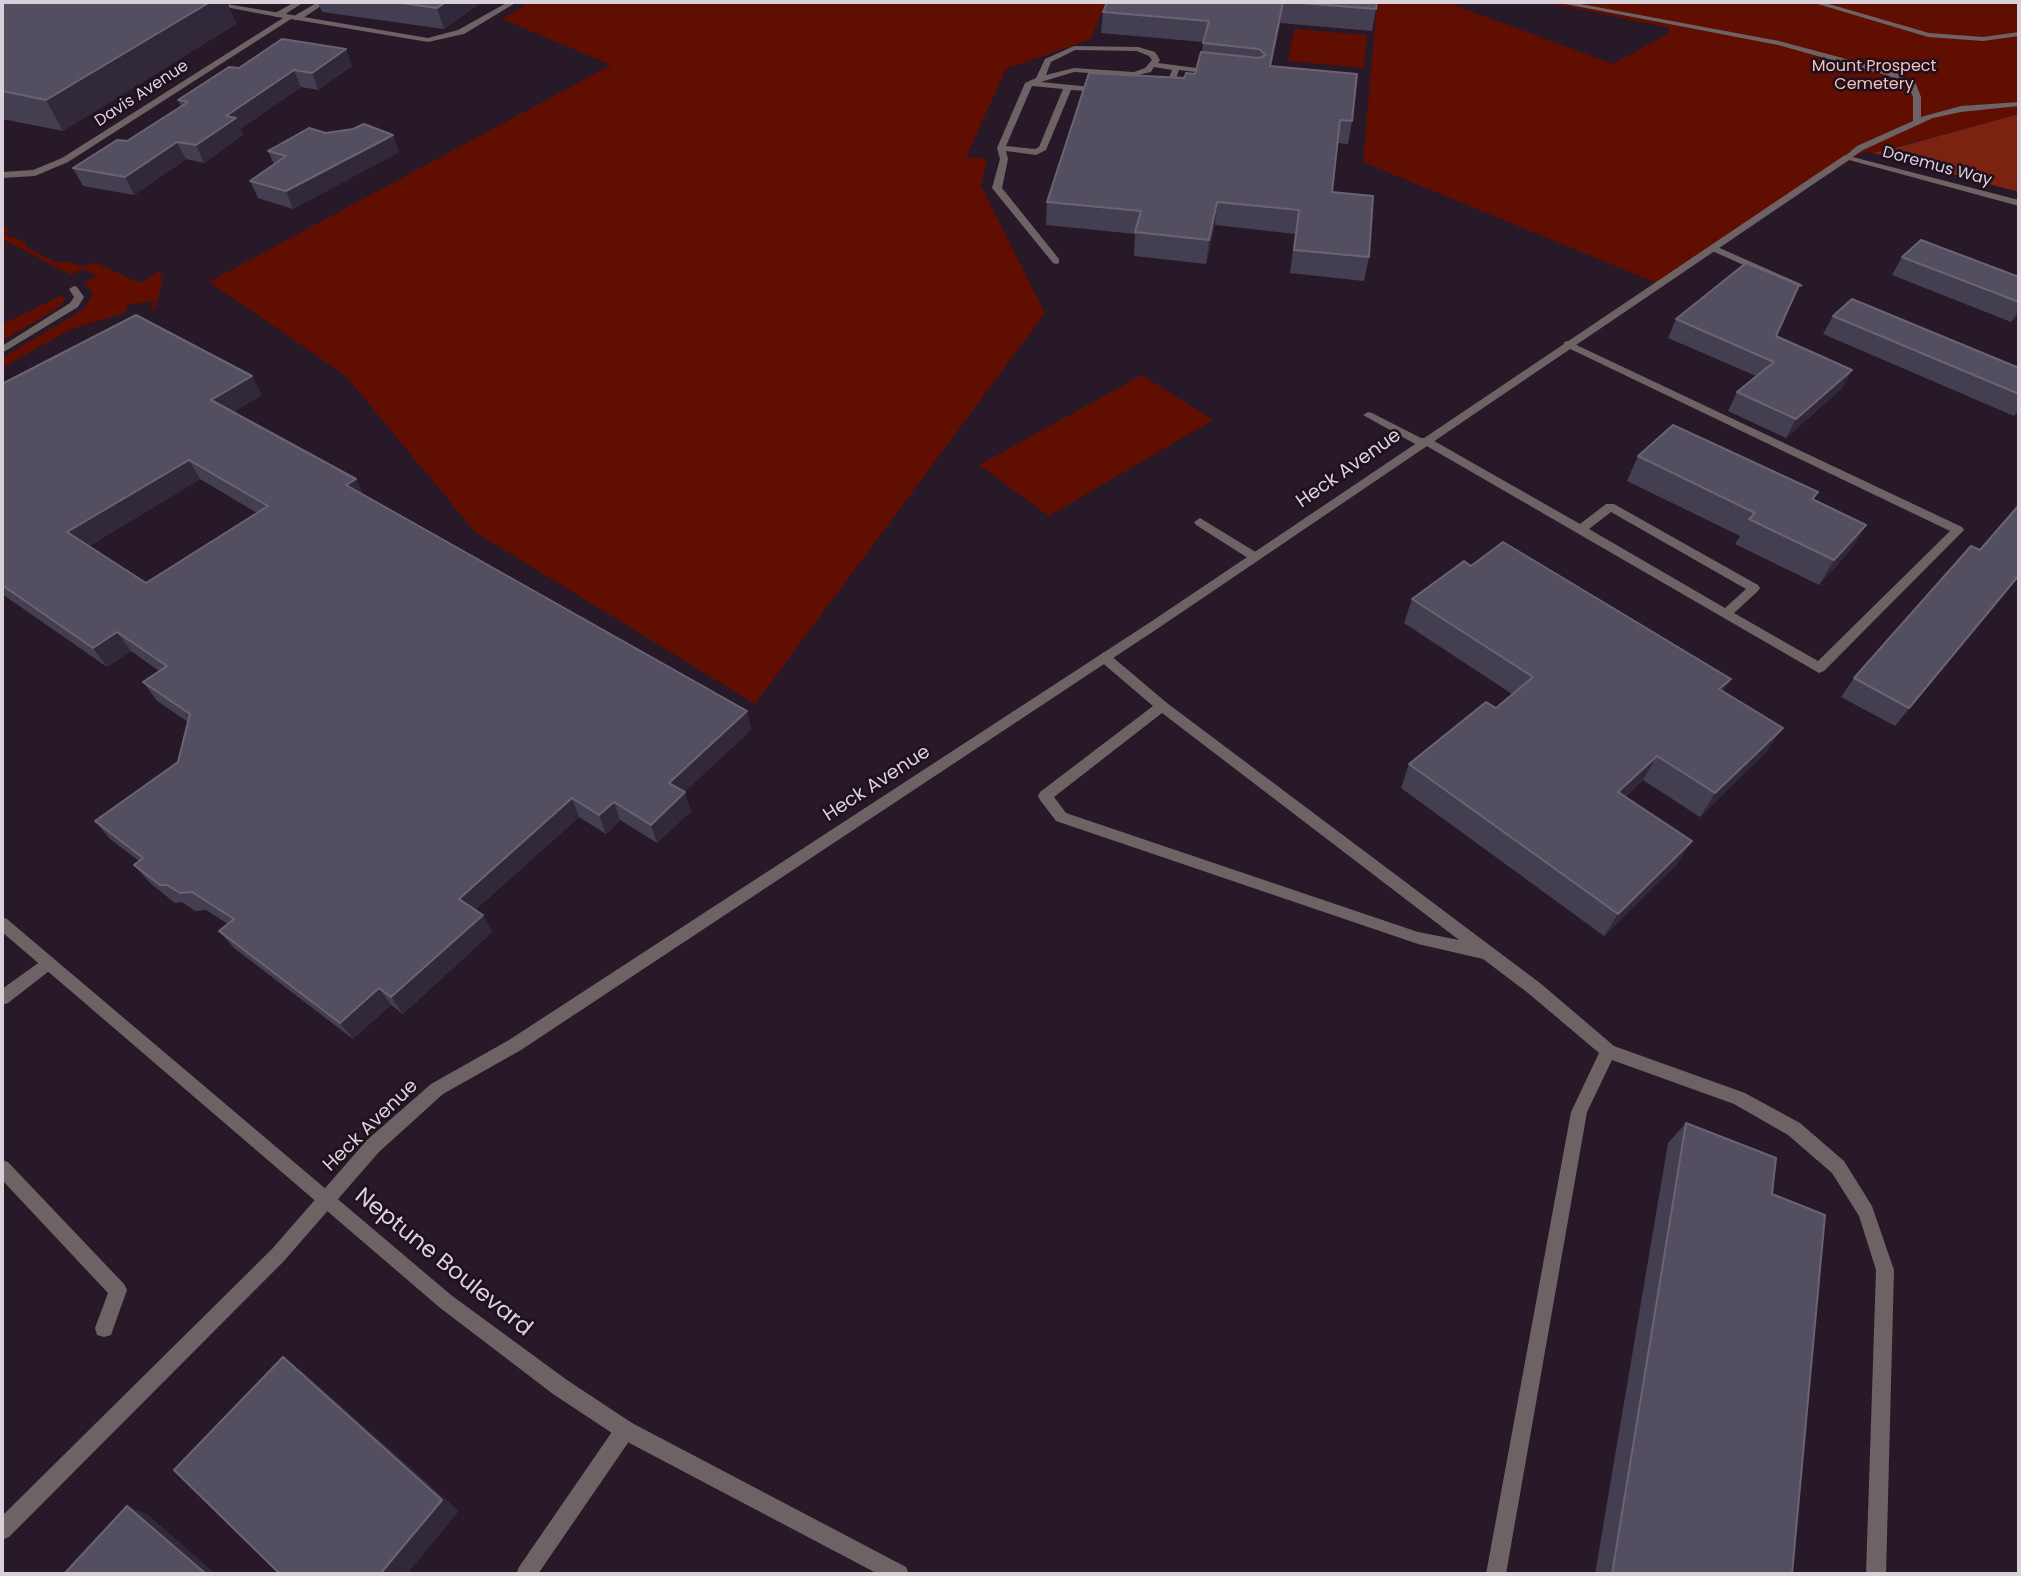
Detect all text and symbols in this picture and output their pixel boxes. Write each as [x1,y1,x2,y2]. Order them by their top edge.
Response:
street label: Davis Avenue [92,57,192,131]
park label: Mount Prospect Cemetery [1812,57,1936,95]
street label: Doremus Way [1880,143,1994,191]
street label: Heck Avenue [1292,424,1406,514]
street label: Heck Avenue [819,741,935,827]
street label: Heck Avenue [319,1075,423,1177]
street label: Neptune Boulevard [349,1183,537,1343]

